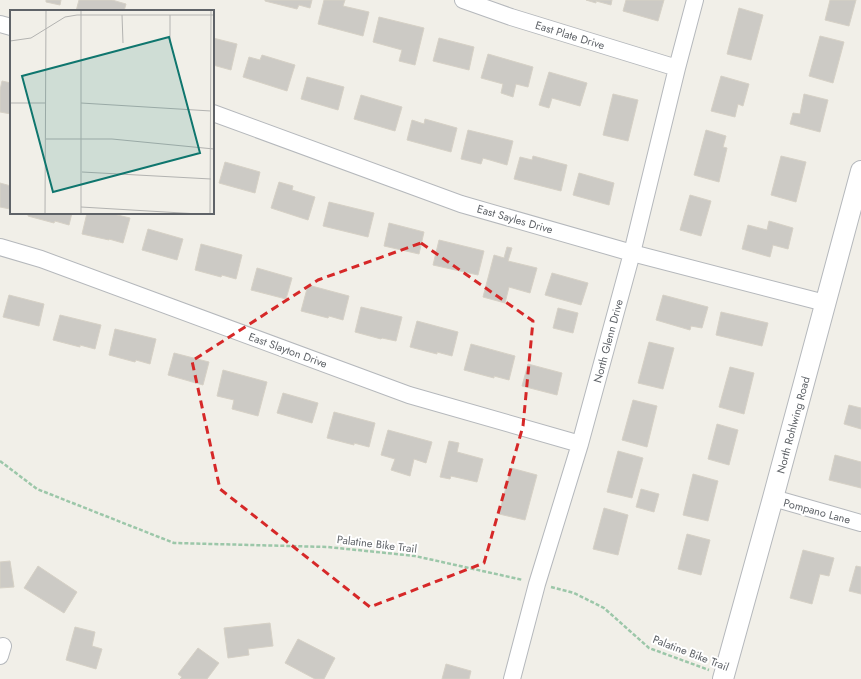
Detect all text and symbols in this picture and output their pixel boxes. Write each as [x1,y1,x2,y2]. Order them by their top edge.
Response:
inset map [10,10,214,214]
street label: East Plate Drive [533,17,607,53]
street label: East Sayles Drive [475,201,555,238]
street label: North Glenn Drive [589,297,627,385]
street label: East Slayton Drive [246,328,330,372]
street label: North Rohlwing Road [772,375,814,475]
street label: Pompano Lane [782,494,853,528]
street label: Palatine Bike Trail [336,531,418,557]
street label: Palatine Bike Trail [651,631,731,675]

